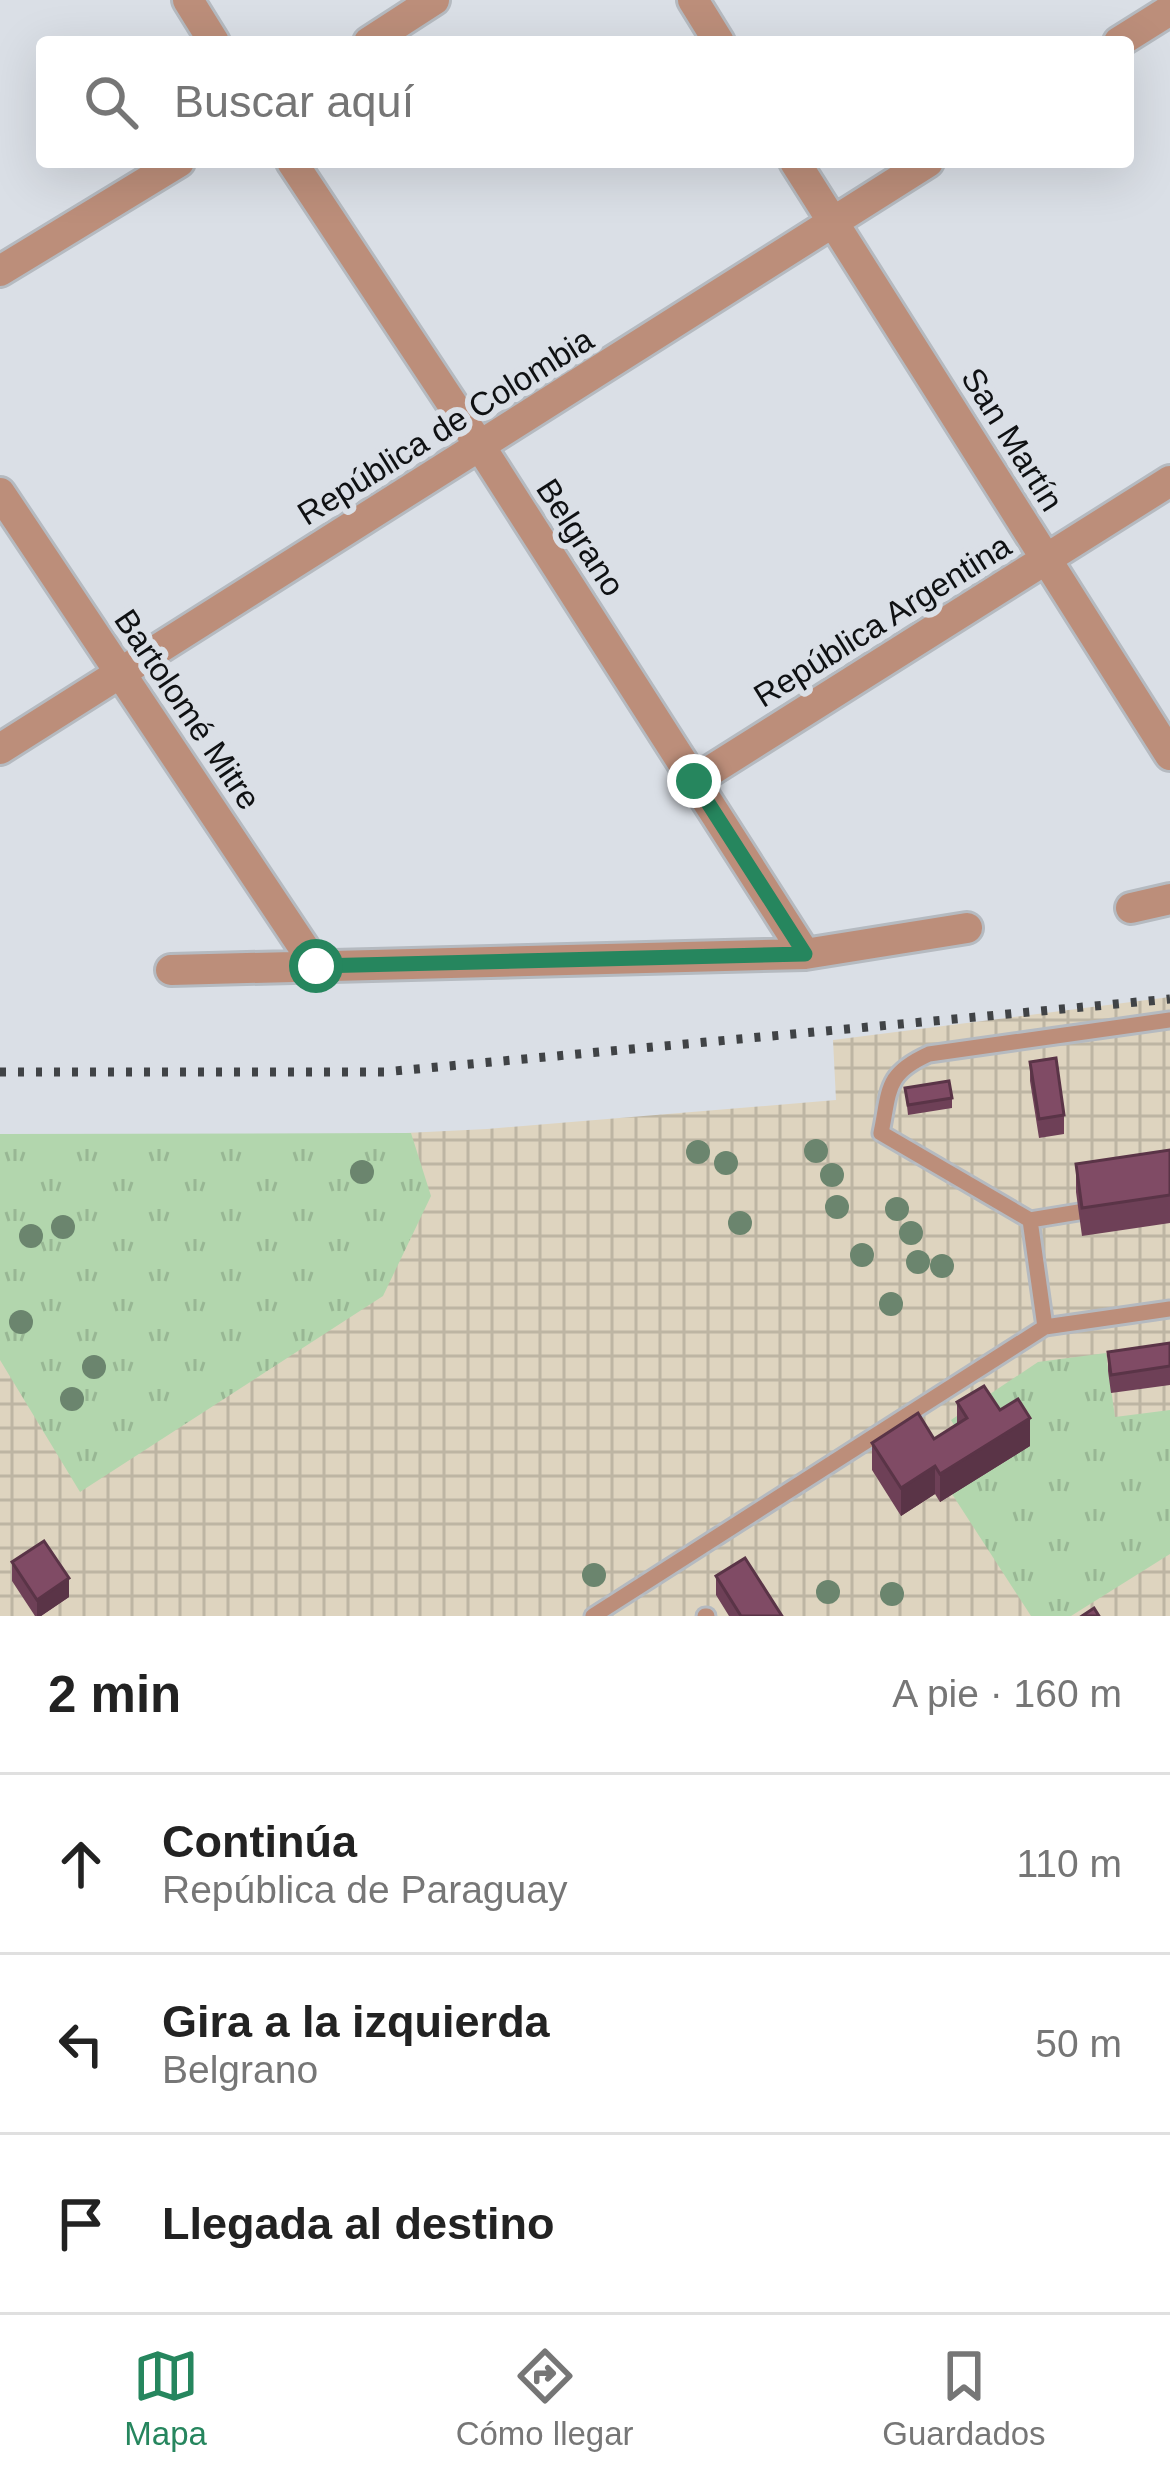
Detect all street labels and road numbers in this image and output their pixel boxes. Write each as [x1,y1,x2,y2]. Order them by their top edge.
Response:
street label: República de Colombia [291,320,600,533]
street label: San Martín [954,361,1071,518]
street label: Belgrano [529,472,632,603]
street label: República Argentina [747,526,1018,714]
street label: Bartolomé Mitre [107,602,268,816]

